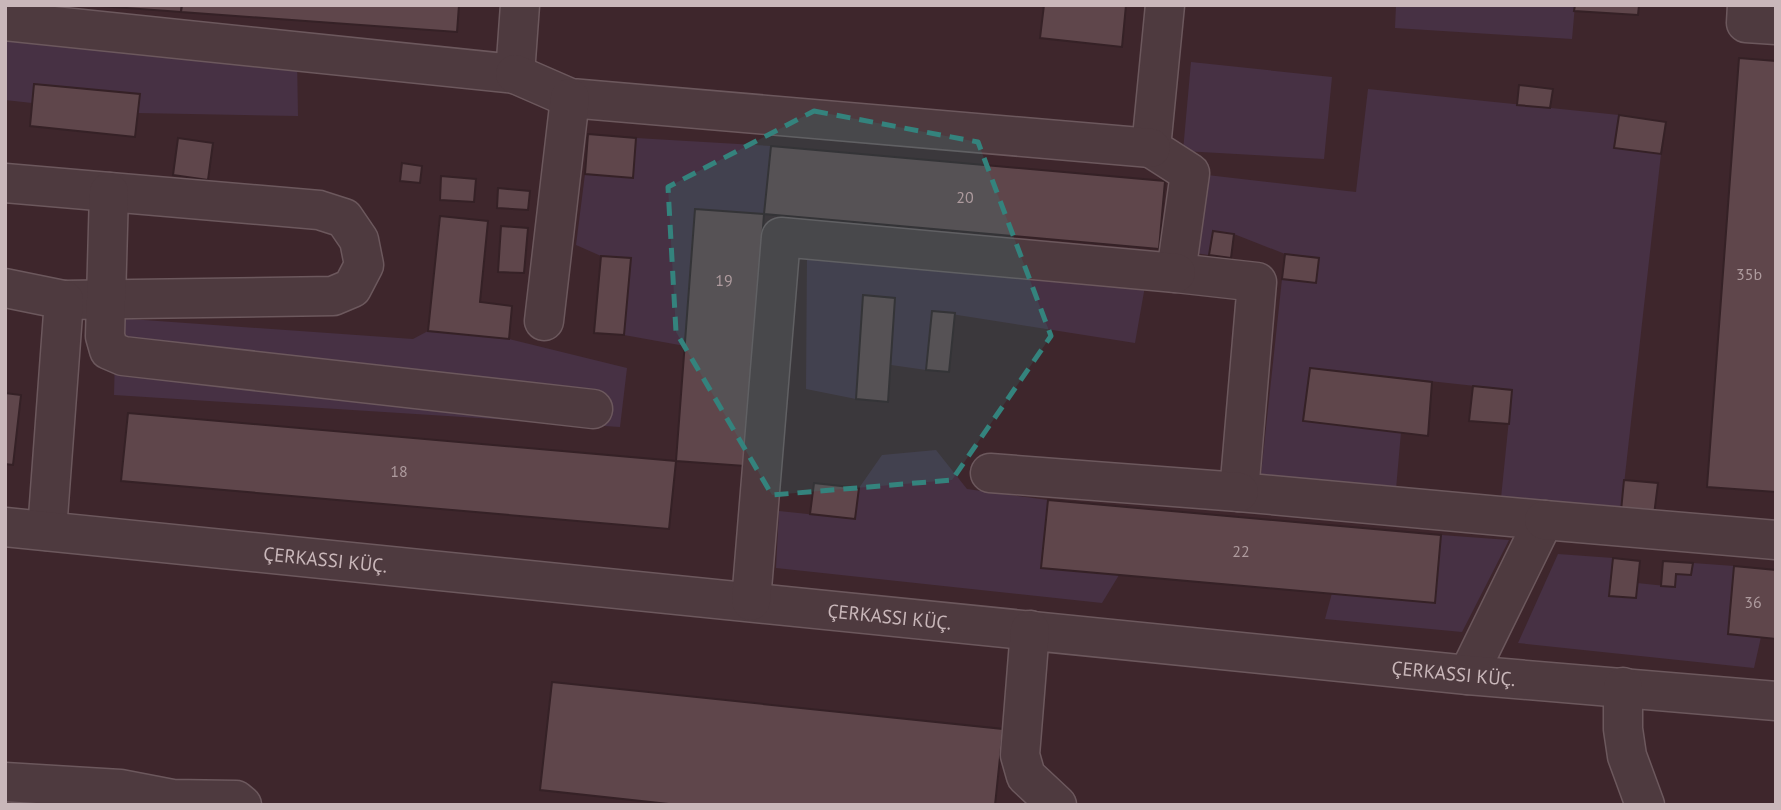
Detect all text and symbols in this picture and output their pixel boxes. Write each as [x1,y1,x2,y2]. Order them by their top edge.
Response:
house number: 20 [956,187,974,207]
house number: 35b [1736,264,1762,284]
house number: 19 [715,270,733,290]
house number: 18 [390,461,408,481]
street label: ÇERKASSI KÜÇ. [262,541,388,578]
house number: 22 [1232,541,1250,561]
house number: 36 [1744,592,1762,612]
street label: ÇERKASSI KÜÇ. [826,598,952,635]
street label: ÇERKASSI KÜÇ. [1391,655,1516,691]

